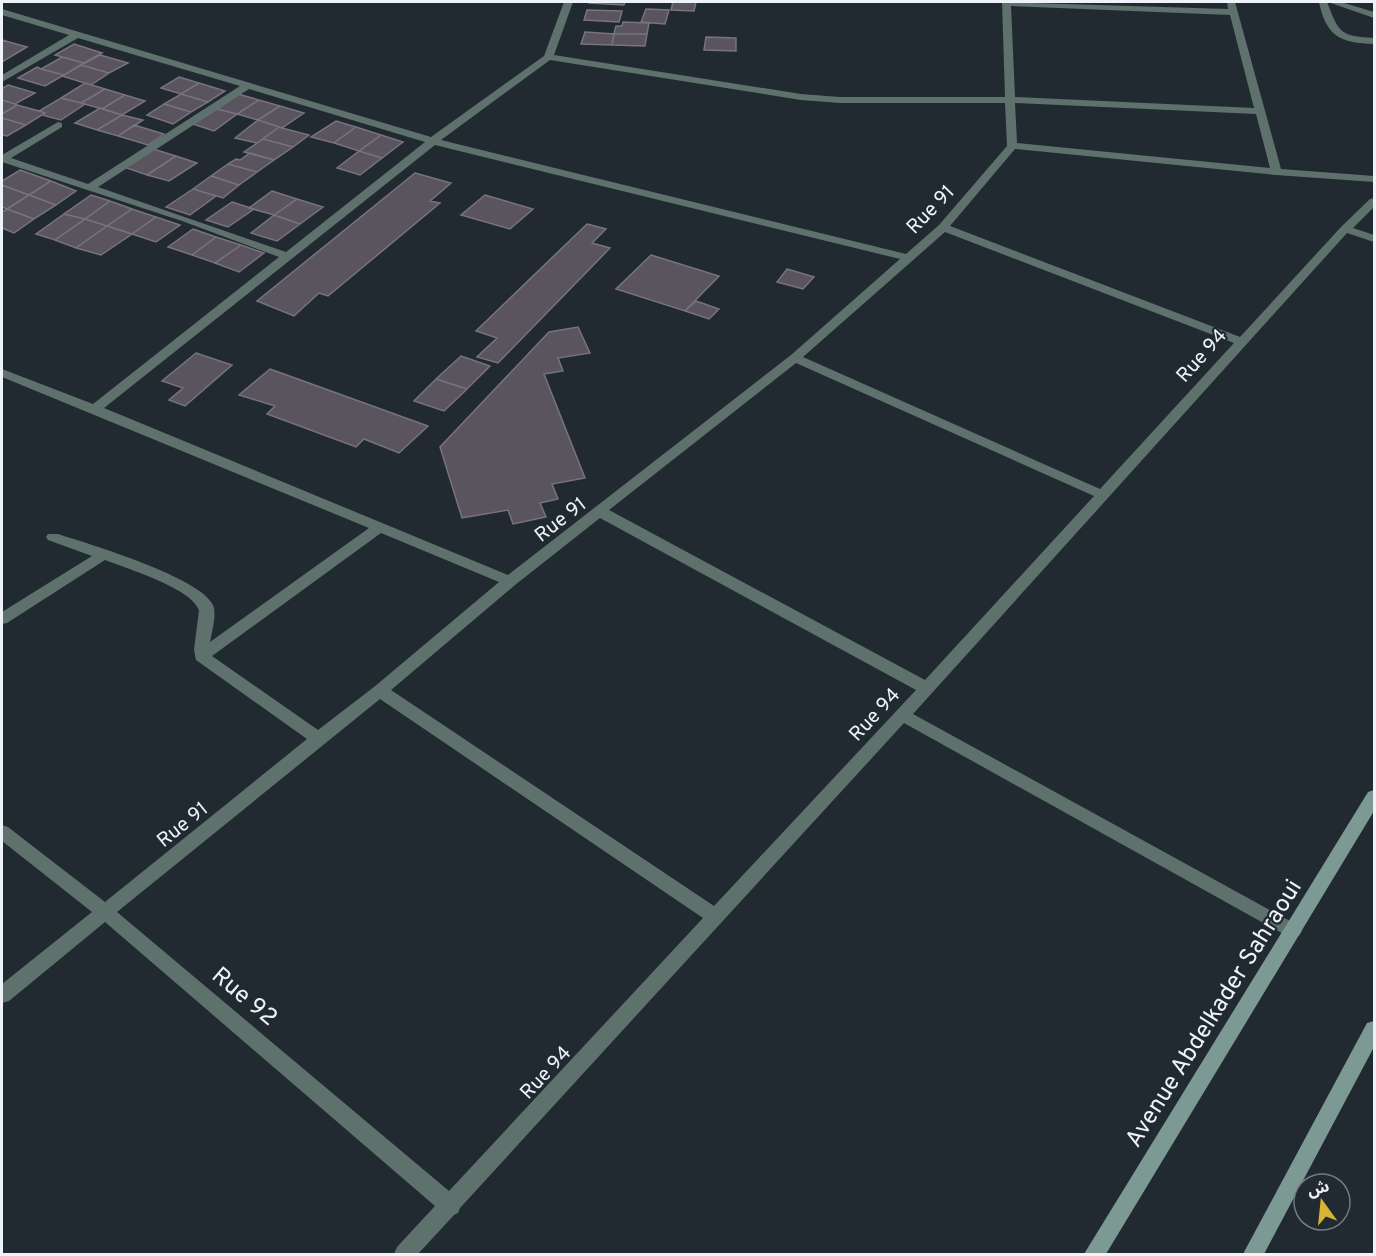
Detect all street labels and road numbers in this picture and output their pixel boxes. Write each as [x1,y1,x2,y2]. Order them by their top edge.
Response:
street label: Rue 91 [902,180,961,241]
street label: Rue 94 [1171,324,1234,389]
street label: Rue 91 [530,492,592,549]
street label: Rue 94 [844,683,907,748]
street label: Rue 91 [152,797,214,854]
street label: Avenue Abdelkader Sahraoui [1120,875,1310,1154]
street label: Rue 92 [205,961,283,1034]
street label: Rue 94 [515,1041,578,1106]

